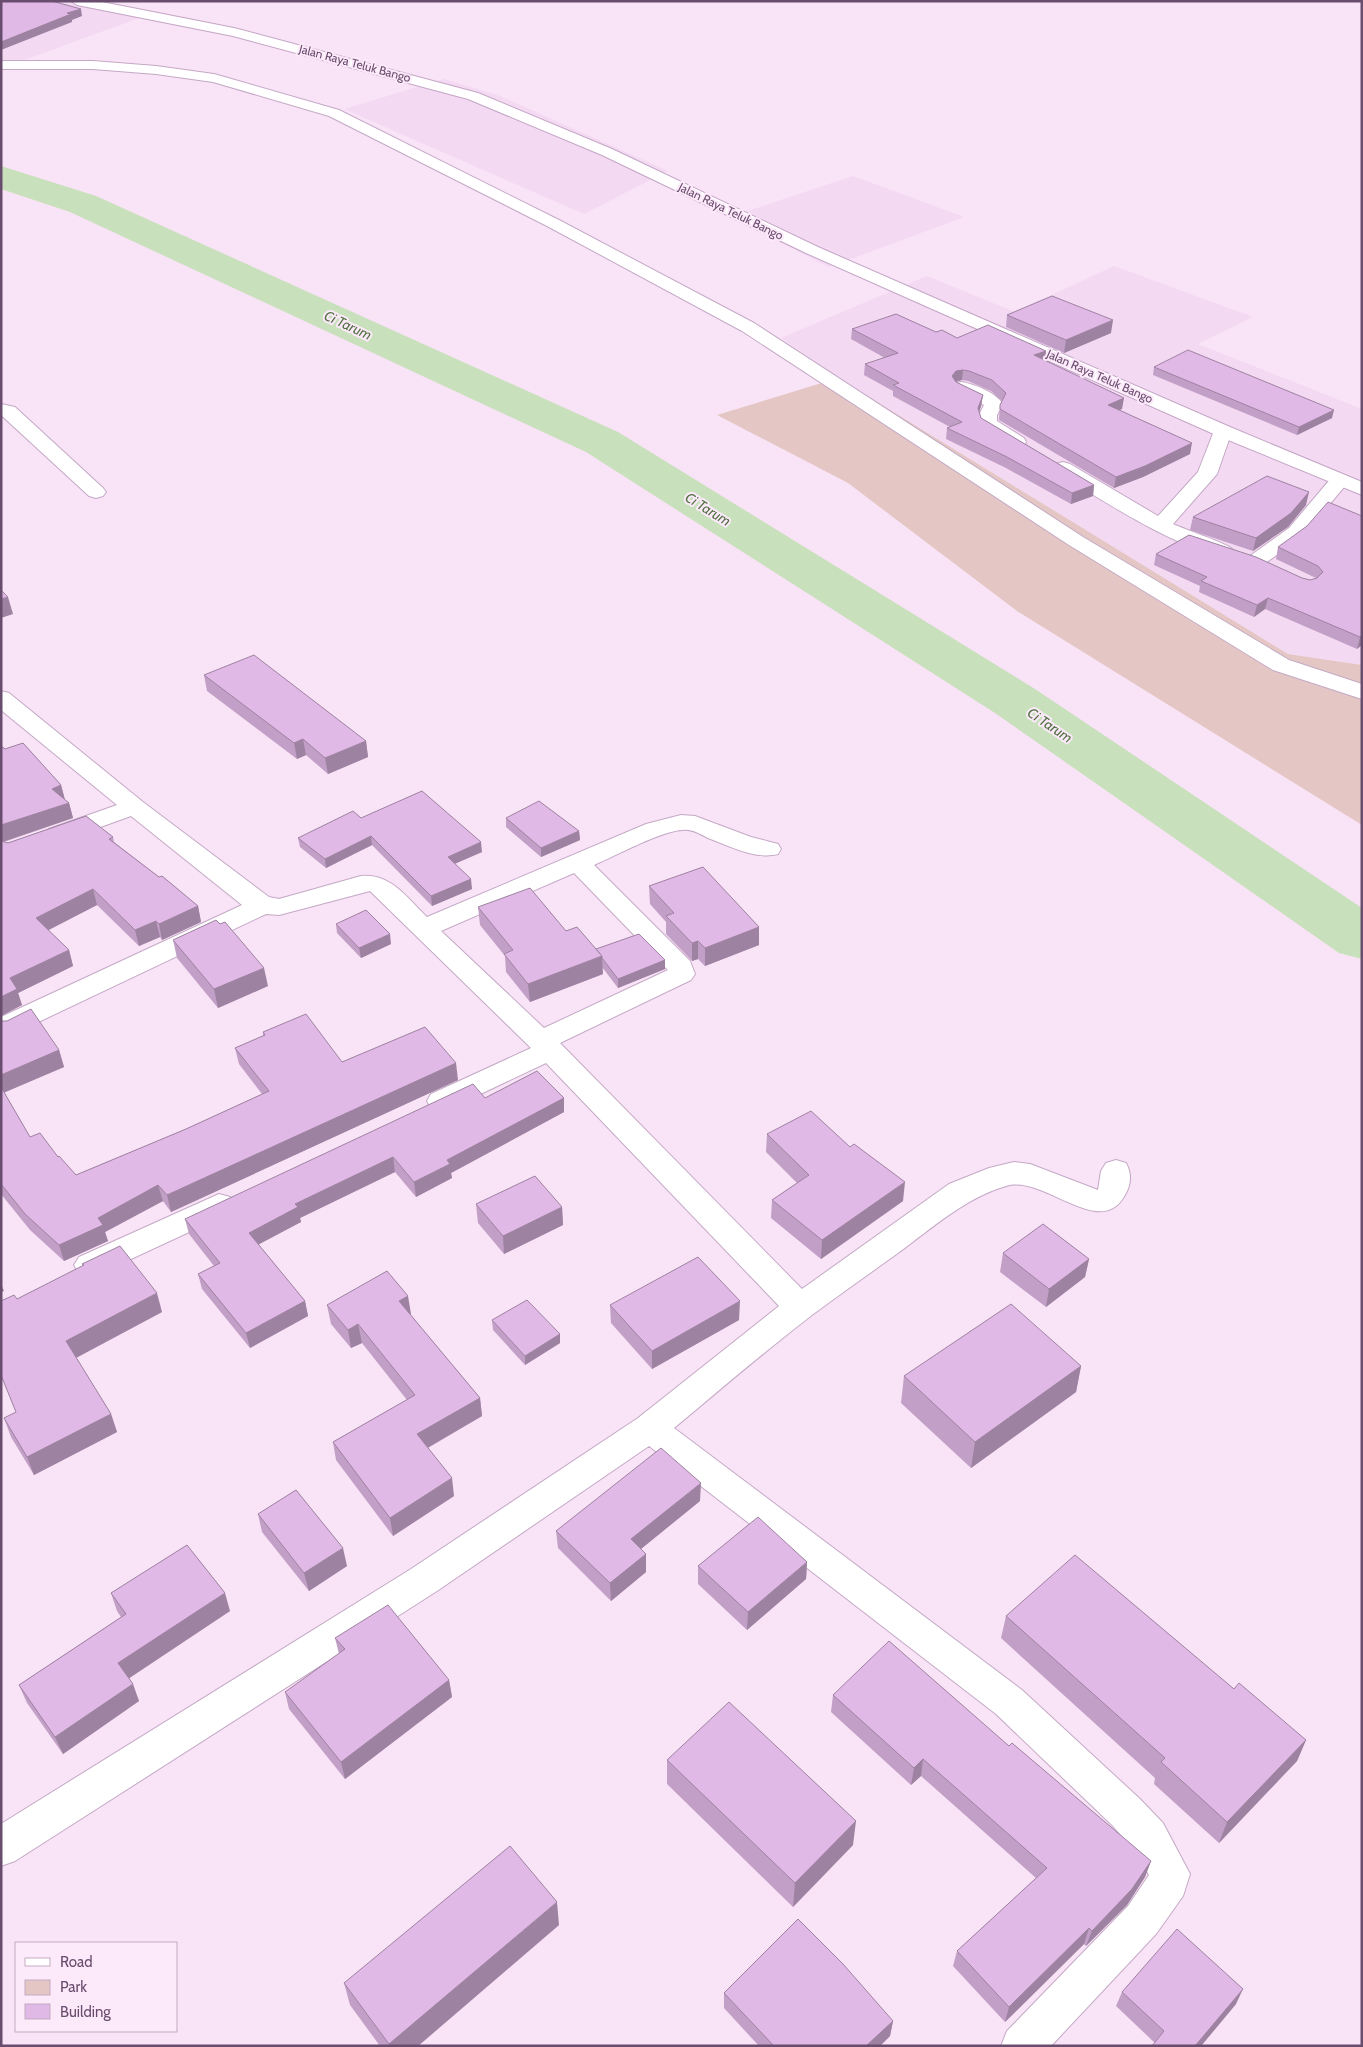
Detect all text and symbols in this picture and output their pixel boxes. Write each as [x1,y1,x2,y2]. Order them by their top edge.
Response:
street label: Jalan Raya Teluk Bango [297,41,413,85]
street label: Jalan Raya Teluk Bango [675,179,786,243]
water label: Ci Tarum [321,306,375,344]
street label: Jalan Raya Teluk Bango [1044,345,1156,406]
water label: Ci Tarum [682,488,734,530]
water label: Ci Tarum [1024,703,1076,747]
legend [15,1942,178,2032]
text: Road [60,1953,93,1971]
text: Park [60,1978,87,1996]
text: Building [60,2003,111,2021]

